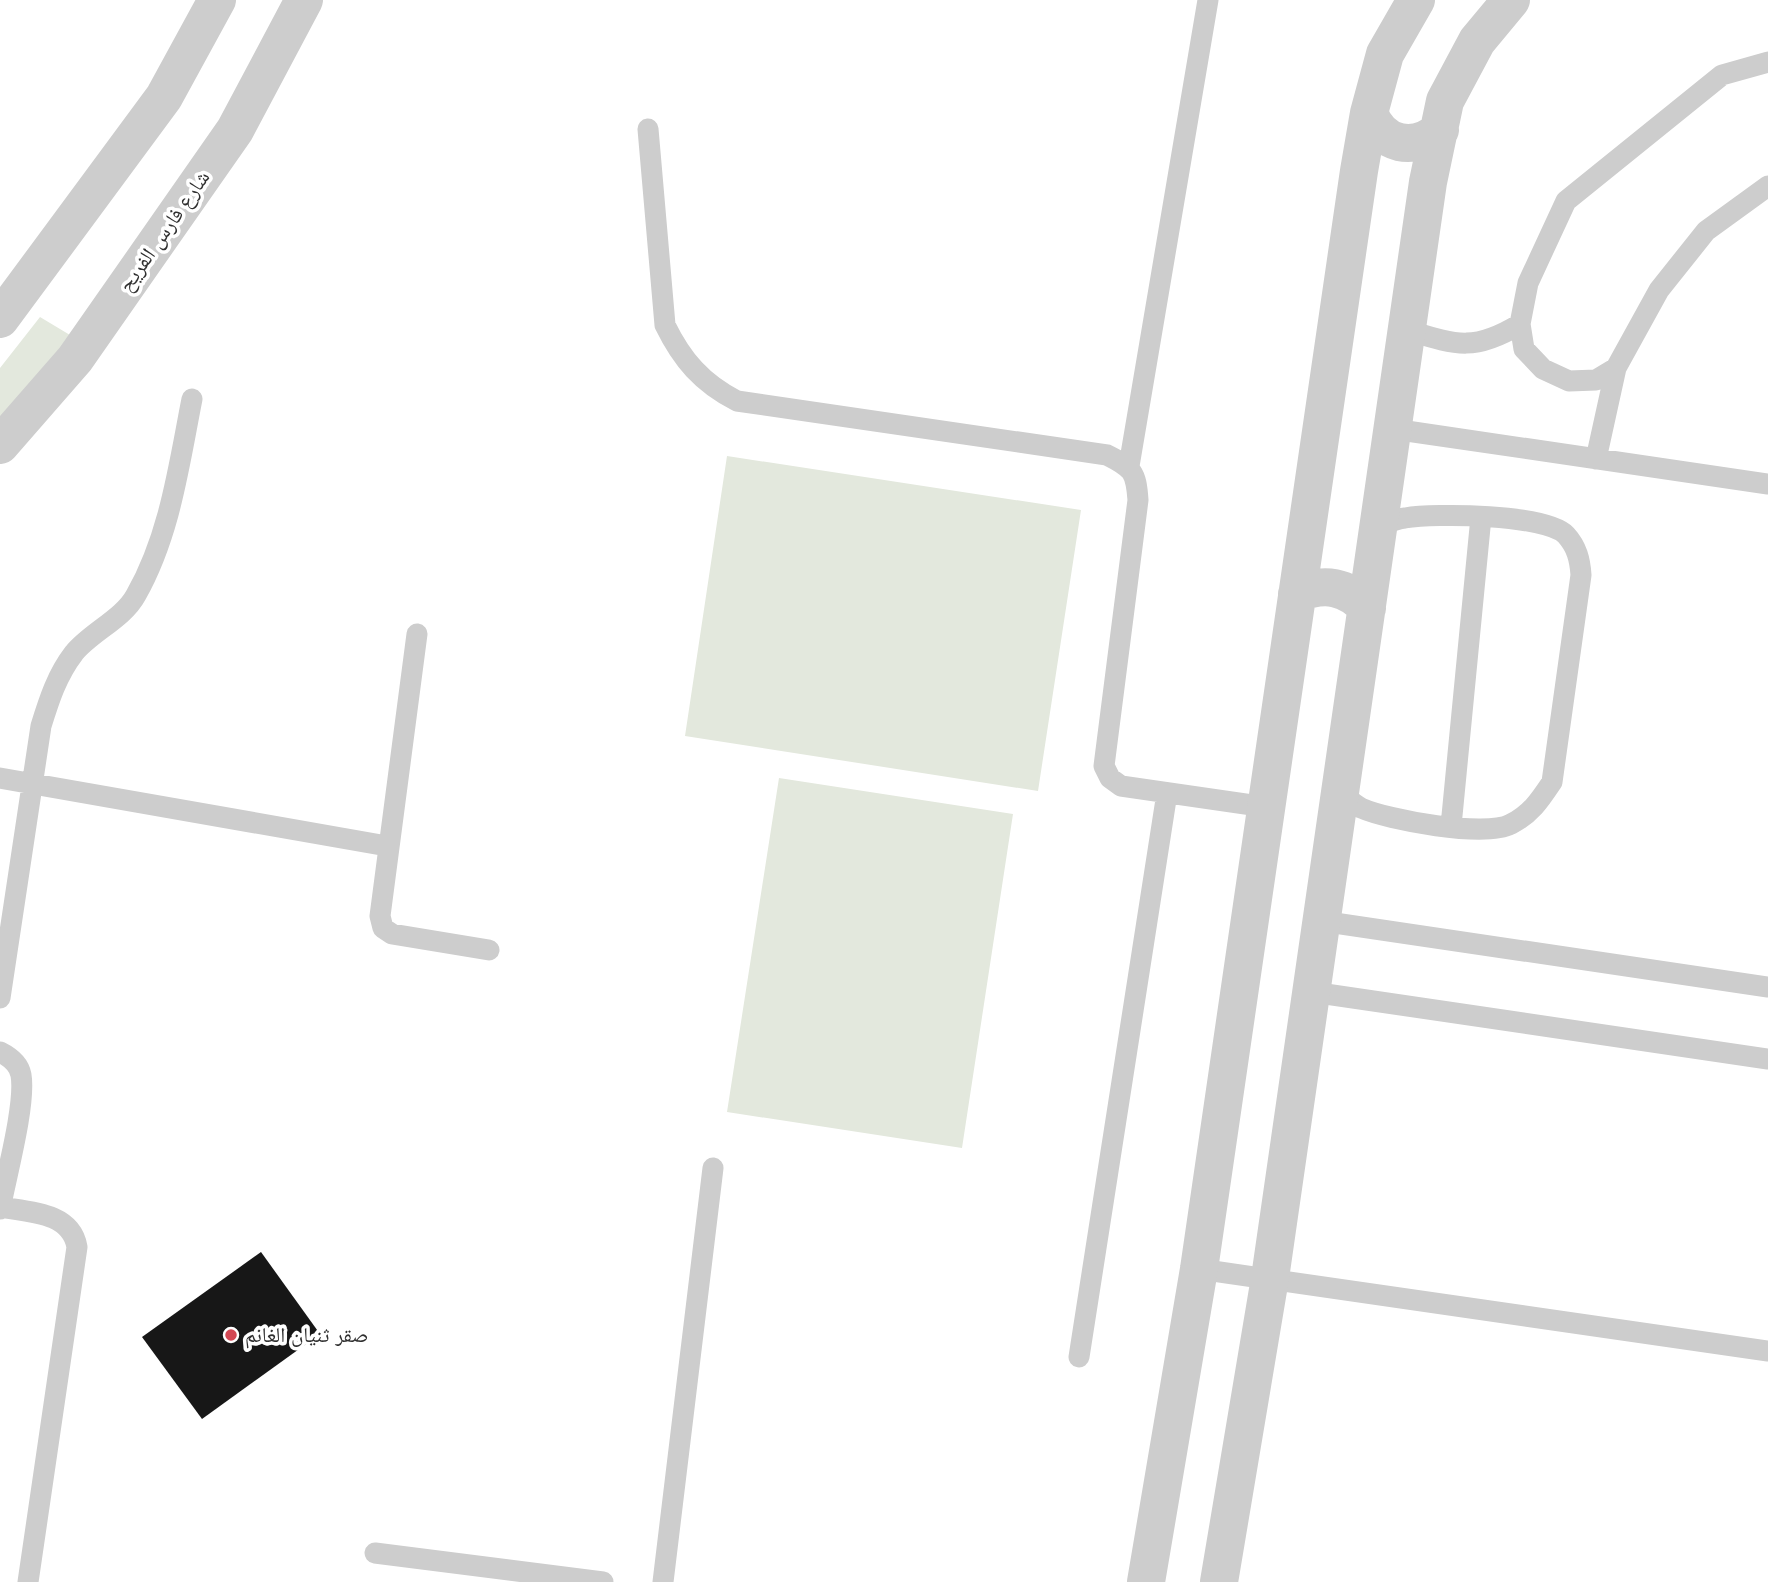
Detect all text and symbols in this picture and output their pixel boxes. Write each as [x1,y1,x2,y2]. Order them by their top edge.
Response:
street label: شارع فارس الفريح [112,165,215,297]
place label: صقر ثنيان الغانم [245,1321,368,1349]
marker: صقر ثنيان الغانم [223,1327,239,1343]

